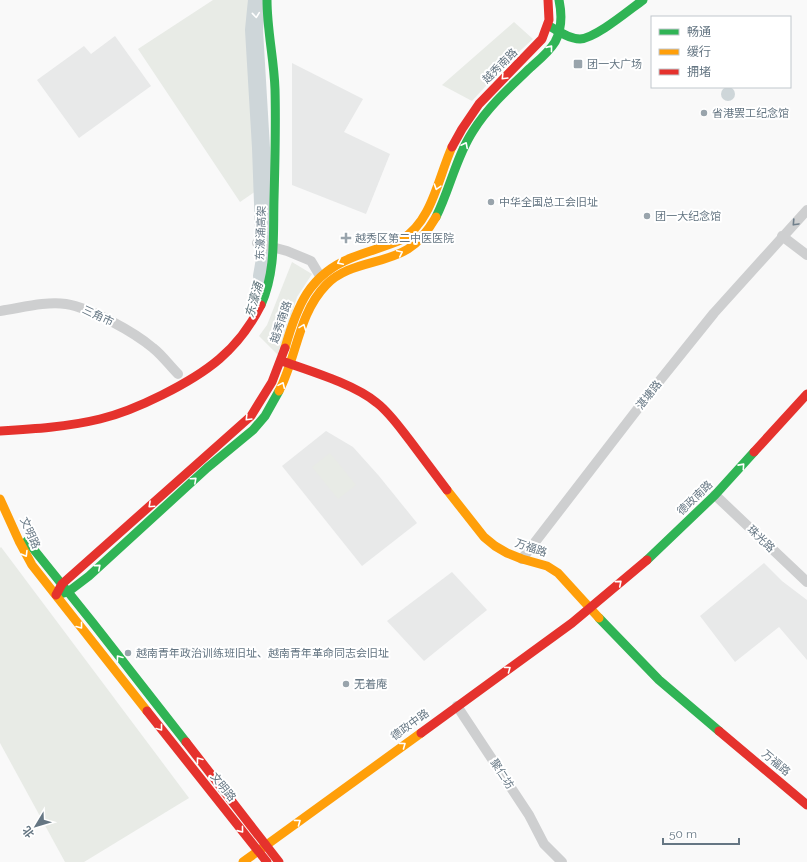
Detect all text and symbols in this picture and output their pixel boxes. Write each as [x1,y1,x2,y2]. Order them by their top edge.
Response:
one-way arrow [251,12,260,18]
legend [651,16,791,88]
text: 畅通 [687,25,711,39]
one-way arrow [546,45,553,52]
text: 缓行 [687,45,711,59]
street label: 越秀南路 [480,46,520,86]
marker: 团一大广场 [572,58,584,70]
place label: 团一大广场 [587,58,642,71]
text: 拥堵 [687,65,711,79]
one-way arrow [501,72,509,80]
place label: 省港罢工纪念馆 [712,107,789,120]
marker: 省港罢工纪念馆 [699,108,709,118]
one-way arrow [460,142,468,149]
one-way arrow [433,183,441,190]
place label: 中华全国总工会旧址 [499,196,598,209]
marker: 中华全国总工会旧址 [486,197,496,207]
street label: 东濠涌高架 [254,205,268,261]
place label: 团一大纪念馆 [655,210,721,223]
marker: 团一大纪念馆 [642,211,652,221]
one-way arrow [792,218,799,226]
marker: 越秀区第二中医医院 [340,232,352,244]
place label: 越秀区第二中医医院 [355,232,454,245]
one-way arrow [396,250,403,258]
one-way arrow [337,257,345,265]
water label: 东濠涌 [242,279,266,319]
street label: 越秀南路 [268,299,294,345]
street label: 三角市 [80,303,116,329]
one-way arrow [298,323,306,330]
street label: 湛塘路 [634,378,664,412]
one-way arrow [277,382,285,389]
one-way arrow [246,414,253,421]
one-way arrow [737,464,744,471]
one-way arrow [190,477,197,484]
street label: 德政南路 [675,478,715,518]
one-way arrow [148,500,156,507]
street label: 文明路 [17,515,43,551]
street label: 珠光路 [745,523,777,555]
street label: 万福路 [513,536,549,560]
one-way arrow [21,550,28,557]
one-way arrow [93,565,101,572]
one-way arrow [615,580,622,587]
one-way arrow [76,622,83,629]
place label: 越南青年政治训练班旧址、越南青年革命同志会旧址 [136,647,389,660]
marker: 越南青年政治训练班旧址、越南青年革命同志会旧址 [123,648,133,658]
one-way arrow [117,655,124,662]
one-way arrow [503,667,510,674]
place label: 无着庵 [354,678,387,691]
marker: 无着庵 [341,679,351,689]
street label: 德政中路 [388,707,432,743]
one-way arrow [156,724,163,731]
one-way arrow [398,743,405,750]
street label: 万福路 [759,747,793,779]
street label: 聚仁坊 [488,757,516,791]
one-way arrow [196,758,203,765]
street label: 文明路 [208,770,238,804]
north arrow [16,806,56,846]
one-way arrow [294,820,301,827]
scale bar [663,820,739,846]
text: 北 [20,824,37,840]
one-way arrow [237,826,244,833]
text: 50 m [669,827,697,841]

